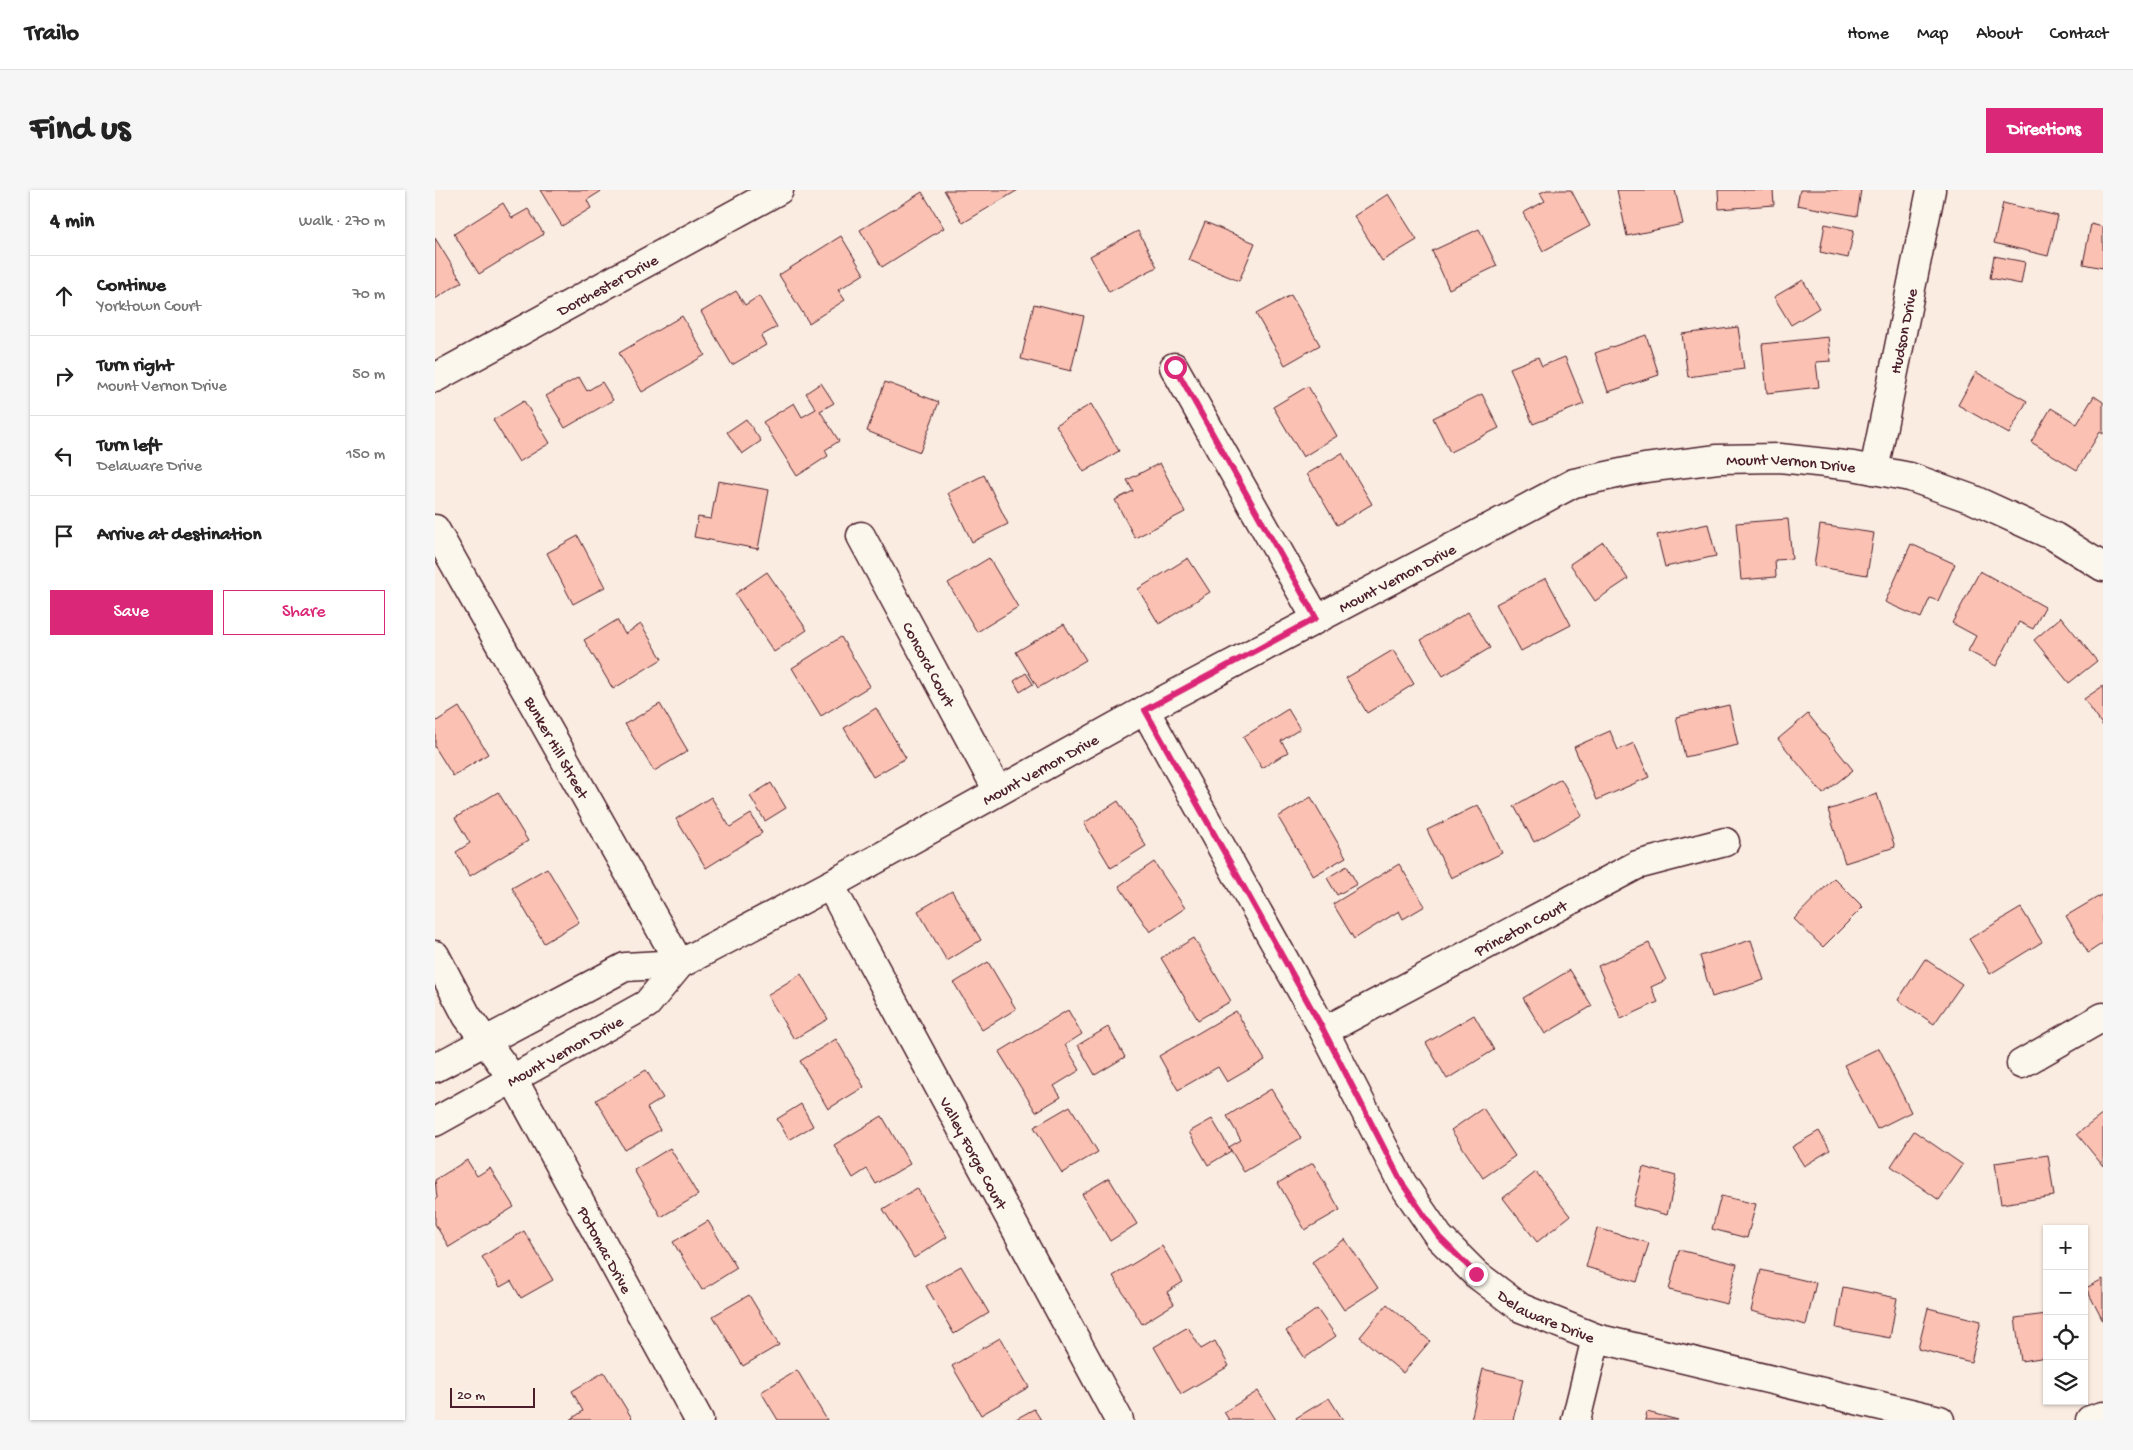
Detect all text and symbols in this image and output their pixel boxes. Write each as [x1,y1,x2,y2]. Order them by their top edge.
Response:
text: Trailo [25,20,79,49]
text: Home [1847,24,1889,45]
text: Map [1917,24,1948,45]
text: About [1976,24,2022,45]
text: Contact [2050,24,2108,45]
button: Directions [1986,108,2103,153]
text: Find us [30,110,130,151]
text: 4 min [50,210,94,235]
text: Walk · 270 m [299,213,385,232]
street label: Dorchester Drive [554,252,663,323]
text: Continue [97,275,166,298]
icon: ahead [50,282,78,310]
text: 70 m [352,286,385,305]
street label: Hudson Drive [1888,287,1924,376]
text: Yorktown Court [97,298,201,317]
text: Turn right [97,355,173,378]
route start [1164,356,1187,379]
icon: right [50,362,78,390]
text: 50 m [352,366,385,385]
text: Mount Vernon Drive [97,378,227,397]
text: Turn left [97,435,161,458]
icon: left [50,442,78,470]
text: 150 m [346,446,385,465]
street label: Mount Vernon Drive [1726,452,1857,479]
text: Delaware Drive [97,458,202,477]
icon: arrive [50,522,78,550]
text: Arrive at destination [97,524,261,547]
street label: Mount Vernon Drive [1336,541,1461,619]
button: Save [50,590,213,635]
button: Share [223,590,385,635]
street label: Concord Court [896,620,958,713]
street label: Bunker Hill Street [518,693,592,804]
street label: Mount Vernon Drive [980,731,1104,811]
street label: Princeton Court [1471,897,1573,963]
street label: Mount Vernon Drive [505,1013,628,1093]
street label: Valley Forge Court [933,1094,1010,1215]
street label: Potomac Drive [571,1203,635,1299]
map controls [2043,1225,2088,1405]
button: + [2043,1225,2088,1270]
route end [1465,1263,1488,1286]
button: − [2043,1270,2088,1315]
street label: Delaware Drive [1492,1287,1597,1350]
button: locate [2043,1315,2088,1360]
button: layers [2043,1360,2088,1405]
scale bar [450,1385,535,1408]
text: 20 m [457,1388,485,1405]

